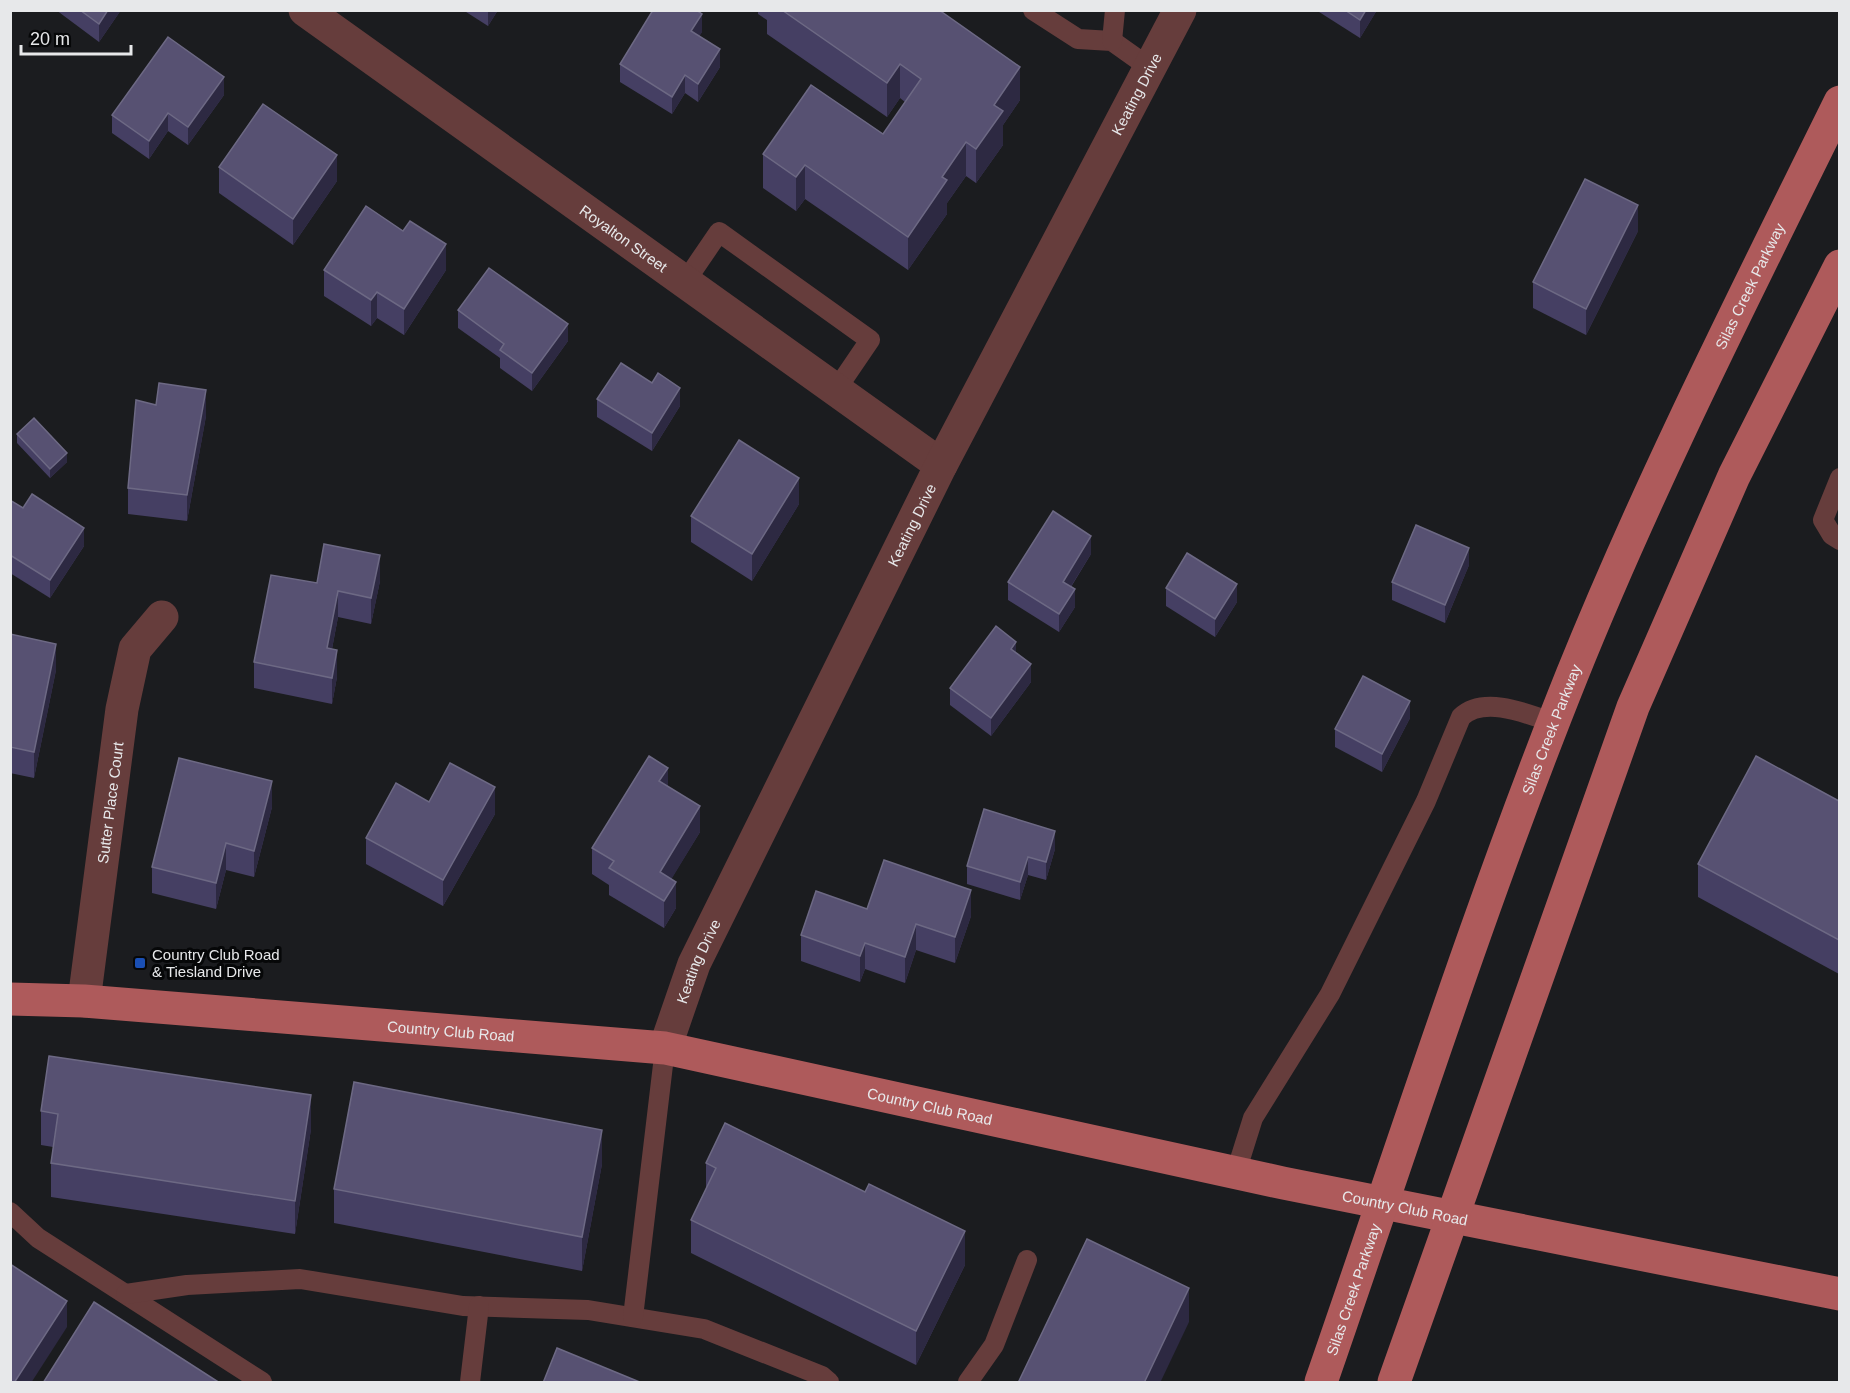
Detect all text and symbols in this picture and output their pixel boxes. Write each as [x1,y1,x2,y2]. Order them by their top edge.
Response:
scale bar [21,18,130,56]
text: 20 m [30,29,70,49]
street label: Keating Drive [1108,50,1164,138]
street label: Royalton Street [577,201,672,276]
street label: Silas Creek Parkway [1711,220,1788,352]
street label: Keating Drive [884,481,939,569]
street label: Silas Creek Parkway [1518,661,1584,797]
street label: Sutter Place Court [93,740,126,865]
street label: Keating Drive [673,916,723,1005]
place label: Country Club Road & Tiesland Drive [152,946,280,980]
marker: Country Club Road & Tiesland Drive [133,956,147,970]
street label: Country Club Road [386,1017,515,1044]
street label: Country Club Road [866,1084,994,1128]
street label: Country Club Road [1341,1187,1469,1228]
street label: Silas Creek Parkway [1322,1221,1383,1358]

